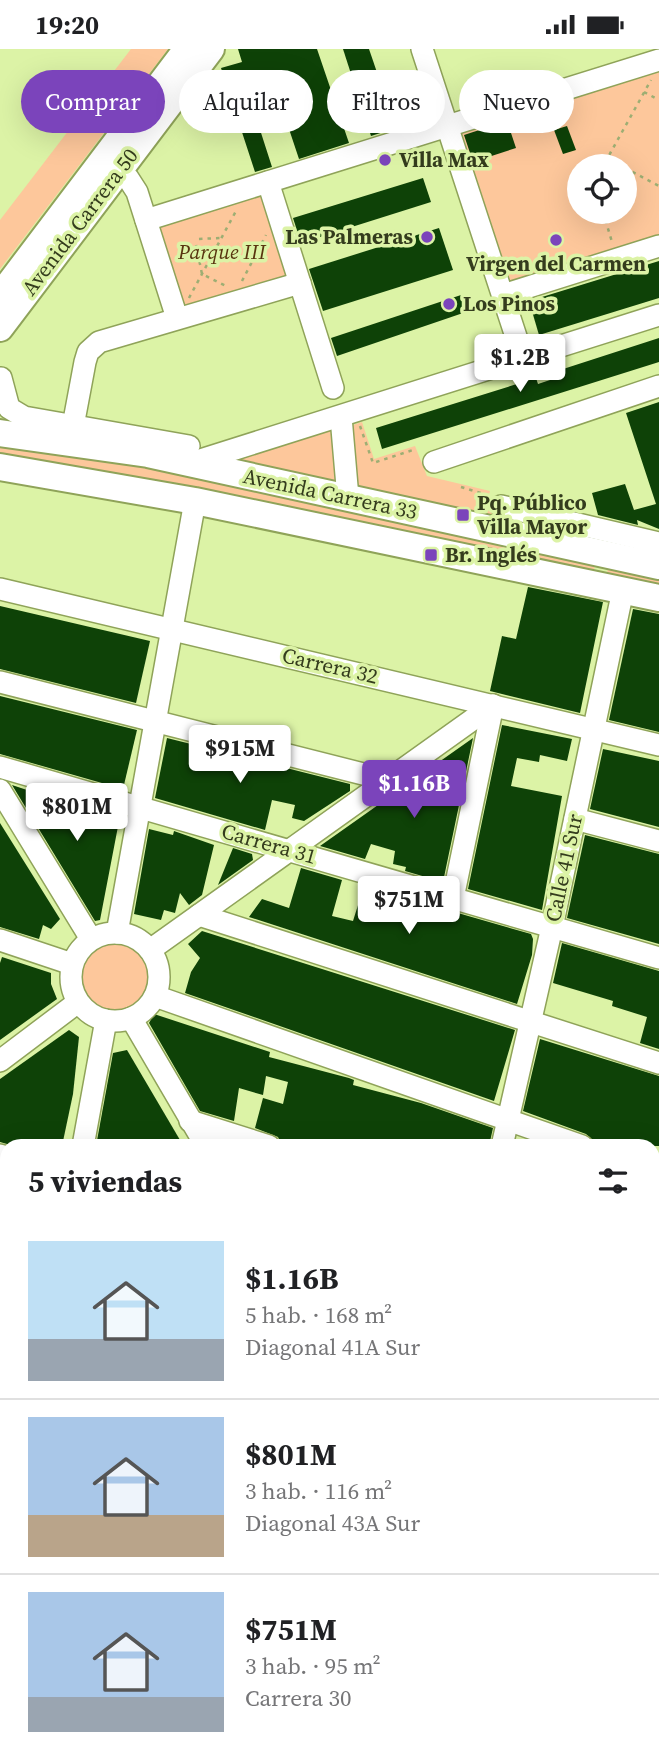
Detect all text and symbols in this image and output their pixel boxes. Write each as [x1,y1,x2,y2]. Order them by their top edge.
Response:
text: 19:20 [35,7,99,43]
chip: Comprar [21,70,165,133]
chip: Alquilar [179,70,313,133]
chip: Filtros [327,70,445,133]
chip: Nuevo [459,70,574,133]
street label: Avenida Carrera 50 [15,142,144,301]
place label: Villa Max [399,145,489,174]
marker: Villa Max [377,152,393,168]
map controls [567,154,637,224]
button: locate [567,154,637,224]
place label: Las Palmeras [285,222,413,251]
marker: Las Palmeras [419,229,435,245]
marker: Virgen del Carmen [548,232,564,248]
park label: Parque III [177,237,266,266]
place label: Virgen del Carmen [466,249,646,278]
place label: Los Pinos [463,289,555,318]
marker: Los Pinos [441,296,457,312]
pin: $1.2B [471,335,569,394]
text: $1.2B [490,341,550,373]
street label: Avenida Carrera 33 [240,461,420,526]
place label: Pq. Público Villa Mayor [477,488,587,541]
marker: Pq. Público Villa Mayor [455,507,471,523]
place label: Br. Inglés [445,540,537,569]
marker: Br. Inglés [423,547,439,563]
street label: Carrera 32 [279,640,381,691]
pin: $915M [191,725,289,785]
text: $915M [205,732,275,764]
pin: $1.16B [357,761,471,820]
text: $1.16B [378,767,450,799]
pin: $801M [28,783,126,843]
text: $801M [42,790,112,822]
street label: Calle 41 Sur [538,811,589,925]
street label: Carrera 31 [218,816,320,871]
pin: $751M [360,877,458,936]
text: $751M [374,883,444,915]
text: 5 viviendas [28,1161,182,1202]
icon: filters [594,1162,632,1200]
text: $1.16B [245,1258,339,1299]
icon: home [84,1269,168,1353]
text: 5 hab. · 168 m² [245,1299,392,1331]
text: Diagonal 41A Sur [245,1331,420,1363]
text: $801M [245,1434,337,1475]
icon: home [84,1445,168,1529]
text: 3 hab. · 116 m² [245,1475,392,1507]
text: Diagonal 43A Sur [245,1507,420,1539]
text: $751M [245,1609,337,1650]
icon: home [84,1620,168,1704]
text: 3 hab. · 95 m² [245,1650,381,1682]
text: Carrera 30 [245,1682,352,1714]

